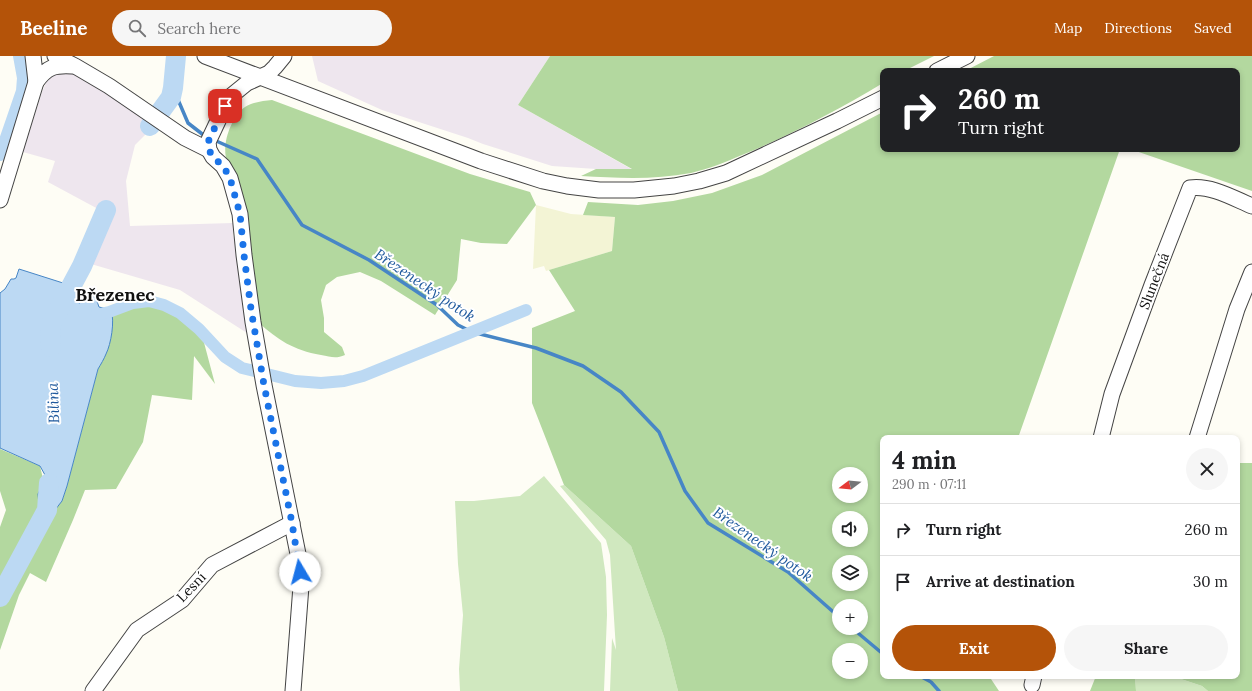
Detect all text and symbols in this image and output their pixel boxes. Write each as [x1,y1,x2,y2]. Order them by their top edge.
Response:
search box [112,10,392,46]
text: Beeline [20,16,88,40]
icon: search [126,17,148,39]
text: Search here [158,19,241,38]
text: Map [1054,19,1082,37]
text: Directions [1104,19,1172,37]
text: Saved [1194,19,1232,37]
text: 260 m [958,81,1040,117]
icon: right [892,84,944,136]
pin [208,89,242,123]
icon: arrive [214,95,236,117]
text: Turn right [958,116,1044,139]
water label: Březenecký potok [371,244,479,326]
street label: Slunečná [1135,250,1173,312]
district label: Březenec [75,283,155,306]
water label: Bílina [43,382,63,424]
text: 4 min [892,445,957,476]
button: close [1186,448,1228,490]
north arrow [832,467,868,503]
map controls [832,467,868,679]
text: 290 m · 07:11 [892,476,966,493]
water label: Březenecký potok [709,502,817,586]
button: sound [832,511,868,547]
icon: right [892,519,914,541]
text: Turn right [926,520,1002,539]
text: 260 m [1185,520,1228,539]
position arrow [279,551,321,593]
button: layers [832,555,868,591]
street label: Lesní [173,568,210,606]
icon: arrive [892,571,914,593]
text: Arrive at destination [926,572,1075,591]
text: 30 m [1193,572,1228,591]
button: + [832,599,868,635]
button: Exit [892,625,1056,671]
button: Share [1064,625,1228,671]
button: − [832,643,868,679]

